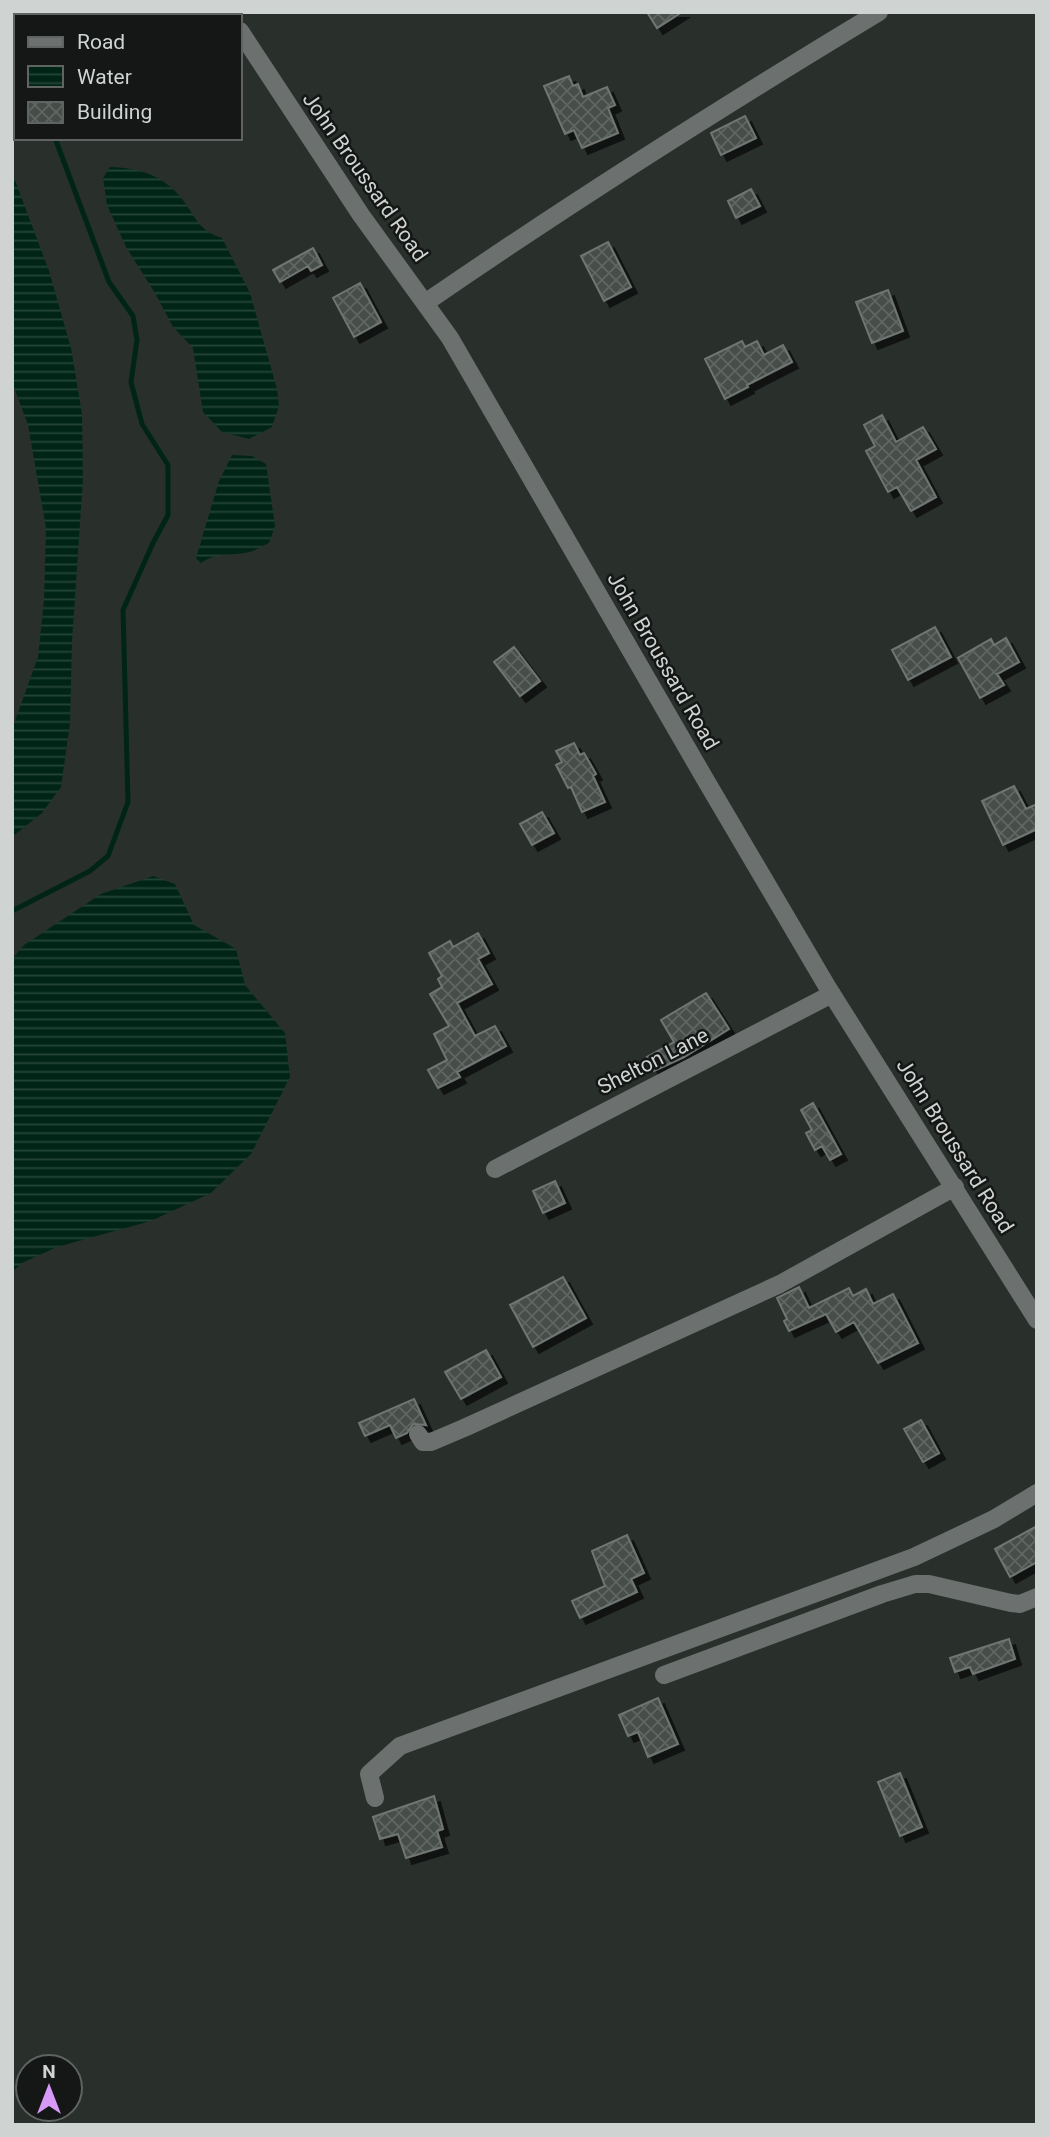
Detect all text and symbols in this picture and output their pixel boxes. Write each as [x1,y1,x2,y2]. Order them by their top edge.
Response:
legend [14,14,242,140]
text: Road [77,30,125,54]
text: Water [77,65,132,89]
street label: John Broussard Road [298,88,432,266]
text: Building [77,100,152,124]
street label: John Broussard Road [602,568,724,754]
street label: Shelton Lane [594,1023,712,1099]
street label: John Broussard Road [892,1055,1018,1237]
north arrow [14,2053,84,2123]
text: N [42,2060,56,2083]

